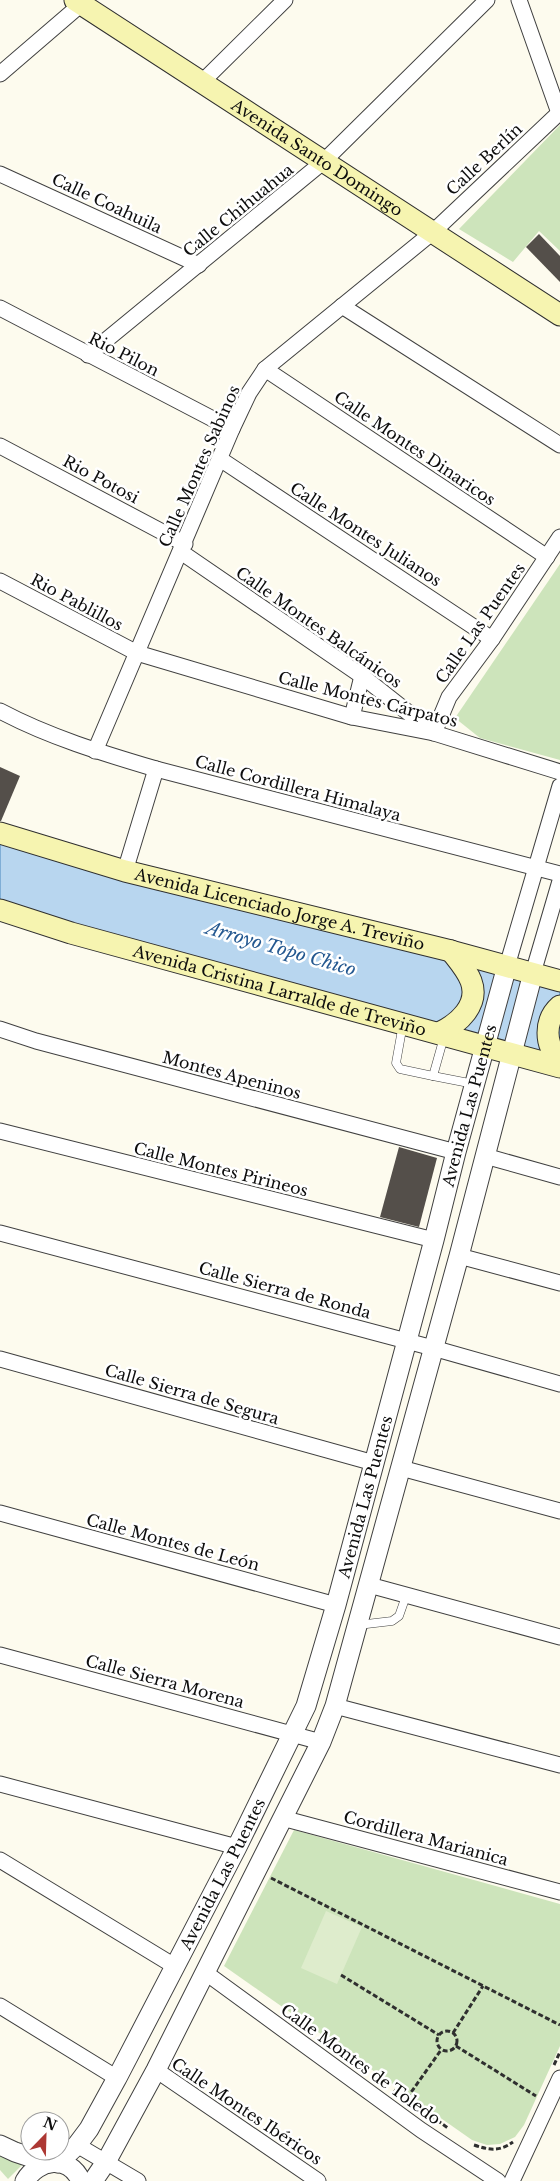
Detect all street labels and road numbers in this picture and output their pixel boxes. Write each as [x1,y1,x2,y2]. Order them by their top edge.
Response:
street label: Avenida Santo Domingo [227,94,407,220]
street label: Calle Berlín [442,119,526,199]
street label: Calle Chihuahua [179,159,297,261]
street label: Calle Coahuila [49,169,165,237]
street label: Rio Pilon [85,328,163,380]
street label: Calle Montes Sabinos [154,382,244,550]
street label: Calle Montes Dinaricos [331,386,499,510]
street label: Rio Potosi [60,451,143,508]
street label: Calle Montes Julianos [287,478,445,590]
street label: Calle Las Puentes [431,559,529,687]
street label: Calle Montes Balcánicos [232,562,406,692]
street label: Rio Pablillos [27,569,127,635]
street label: Calle Montes Cárpatos [276,667,460,731]
street label: Calle Cordillera Himalaya [193,751,403,825]
street label: Avenida Licenciado Jorge A. Treviño [132,864,427,954]
street label: Avenida Cristina Larralde de Treviño [130,940,429,1040]
street label: Avenida Las Puentes [437,1022,501,1190]
street label: Montes Apeninos [161,1047,303,1103]
street label: Calle Montes Pirineos [132,1138,310,1200]
street label: Calle Sierra de Ronda [197,1257,373,1323]
street label: Calle Sierra de Segura [103,1360,281,1428]
street label: Avenida Las Puentes [333,1413,396,1581]
street label: Calle Montes de León [84,1509,262,1575]
street label: Calle Sierra Morena [84,1650,247,1712]
street label: Avenida Las Puentes [175,1795,269,1954]
street label: Cordillera Marianica [341,1806,511,1870]
street label: Calle Montes de Toledo [277,1999,445,2129]
street label: Calle Montes Ibéricos [168,2053,326,2169]

